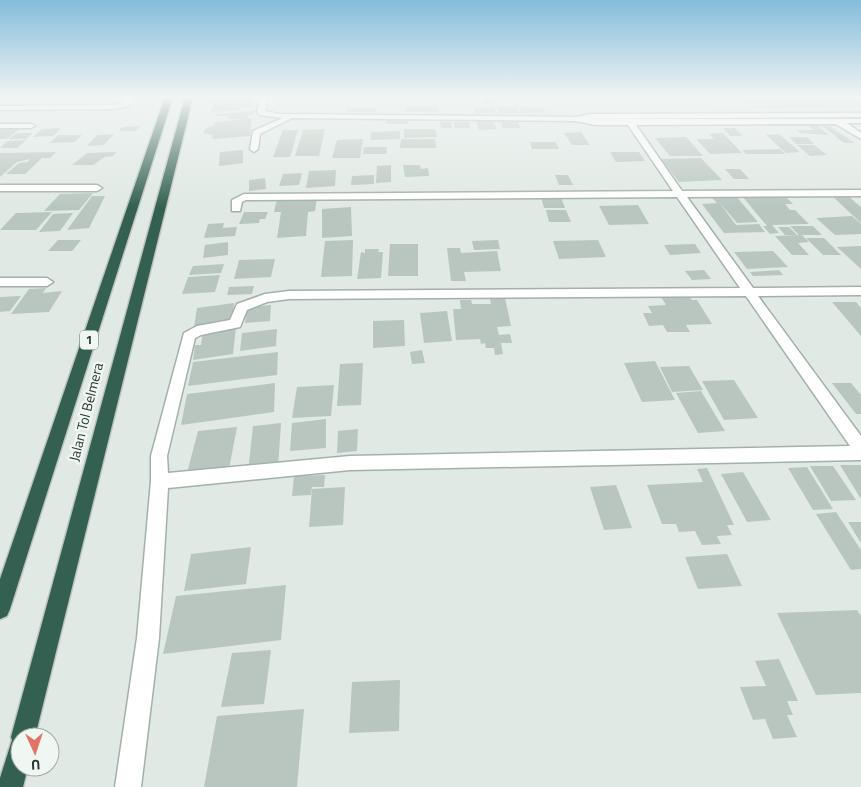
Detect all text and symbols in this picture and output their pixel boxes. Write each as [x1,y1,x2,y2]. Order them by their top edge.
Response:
road number: 1 [80,330,98,350]
street label: Jalan Tol Belmera [63,360,108,464]
north arrow [10,727,60,777]
text: U [31,755,41,776]

